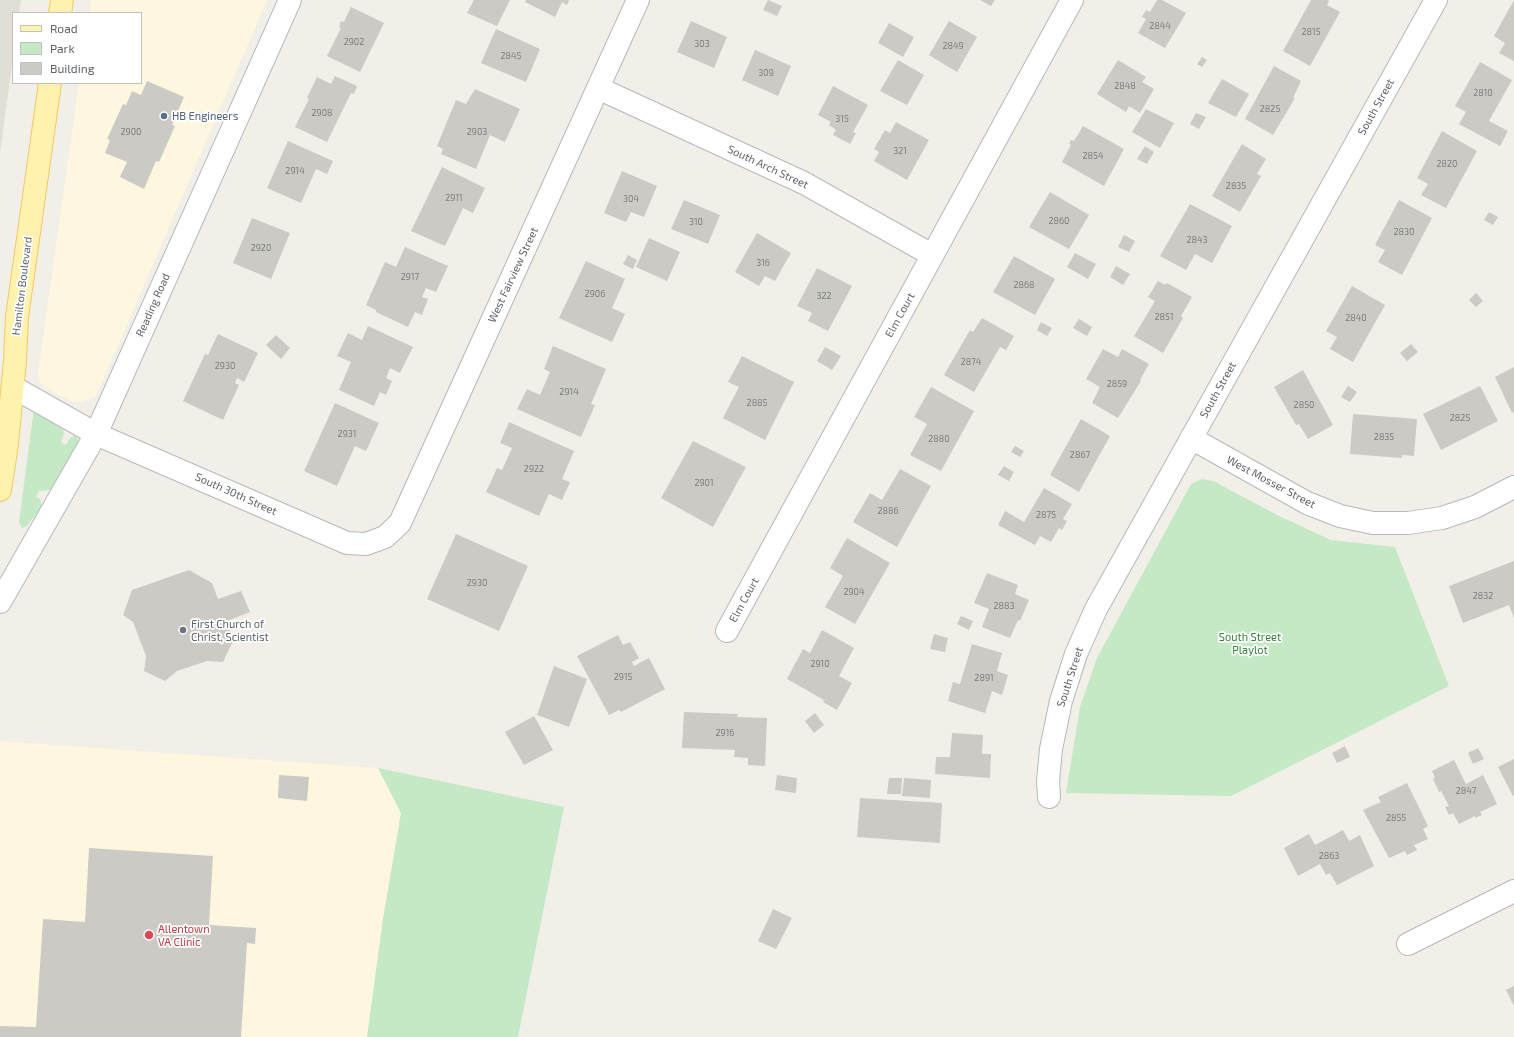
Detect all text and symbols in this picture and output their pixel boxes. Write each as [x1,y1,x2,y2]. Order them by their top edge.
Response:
legend [12,12,142,84]
text: Road [50,21,78,35]
house number: 2844 [1149,21,1171,31]
house number: 2815 [1302,27,1320,37]
house number: 2902 [344,37,364,47]
house number: 303 [694,39,710,49]
text: Park [50,41,75,55]
house number: 2849 [942,41,964,51]
house number: 2845 [501,51,521,61]
text: Building [50,61,94,75]
house number: 309 [758,68,774,78]
street label: South Street [1355,77,1397,137]
house number: 2848 [1114,81,1136,91]
house number: 2810 [1473,88,1493,98]
house number: 2825 [1260,104,1280,114]
house number: 2908 [311,108,333,118]
place label: HB Engineers [172,109,238,123]
marker: HB Engineers [159,111,169,121]
house number: 315 [835,114,849,124]
house number: 2900 [120,127,142,137]
house number: 2903 [467,127,487,137]
street label: South Arch Street [726,143,810,191]
house number: 321 [893,146,907,156]
house number: 2854 [1083,151,1103,161]
house number: 2820 [1436,159,1458,169]
house number: 2914 [285,166,305,176]
house number: 2835 [1226,181,1246,191]
house number: 2911 [445,193,463,203]
house number: 304 [623,194,639,204]
house number: 2860 [1048,216,1070,226]
house number: 310 [689,217,703,227]
street label: West Fairview Street [485,225,541,325]
house number: 2830 [1394,227,1414,237]
house number: 2843 [1186,235,1208,245]
street label: Hamilton Boulevard [9,236,35,336]
house number: 2920 [251,243,271,253]
house number: 316 [756,258,770,268]
street label: Reading Road [133,271,173,339]
house number: 2917 [401,272,419,282]
house number: 2868 [1013,280,1035,290]
house number: 2906 [585,289,605,299]
street label: Elm Court [882,290,918,340]
house number: 322 [816,291,832,301]
house number: 2851 [1155,312,1173,322]
house number: 2840 [1345,313,1367,323]
house number: 2874 [961,357,981,367]
street label: South Street [1197,360,1239,420]
house number: 2930 [215,361,235,371]
house number: 2859 [1107,379,1127,389]
house number: 2914 [559,387,579,397]
house number: 2885 [747,398,767,408]
house number: 2850 [1294,400,1314,410]
house number: 2825 [1450,413,1470,423]
house number: 2931 [338,429,356,439]
house number: 2835 [1374,432,1394,442]
house number: 2880 [928,434,950,444]
house number: 2867 [1070,450,1090,460]
street label: West Mosser Street [1224,453,1318,511]
house number: 2922 [524,464,544,474]
street label: South 30th Street [193,470,279,518]
house number: 2901 [694,478,714,488]
house number: 2886 [877,506,899,516]
house number: 2875 [1036,510,1056,520]
street label: Elm Court [726,575,762,625]
house number: 2930 [467,578,487,588]
house number: 2904 [843,587,865,597]
house number: 2832 [1473,591,1493,601]
house number: 2883 [994,601,1014,611]
place label: First Church of Christ, Scientist [191,617,269,643]
marker: First Church of Christ, Scientist [178,625,188,635]
park label: South Street Playlot [1219,630,1281,656]
street label: South Street [1054,645,1086,709]
house number: 2910 [810,659,830,669]
house number: 2915 [614,672,632,682]
house number: 2891 [974,673,994,683]
house number: 2916 [716,728,734,738]
house number: 2847 [1456,786,1476,796]
house number: 2855 [1386,813,1406,823]
house number: 2863 [1319,851,1339,861]
place label: Allentown VA Clinic [158,922,210,948]
marker: Allentown VA Clinic [143,929,155,941]

